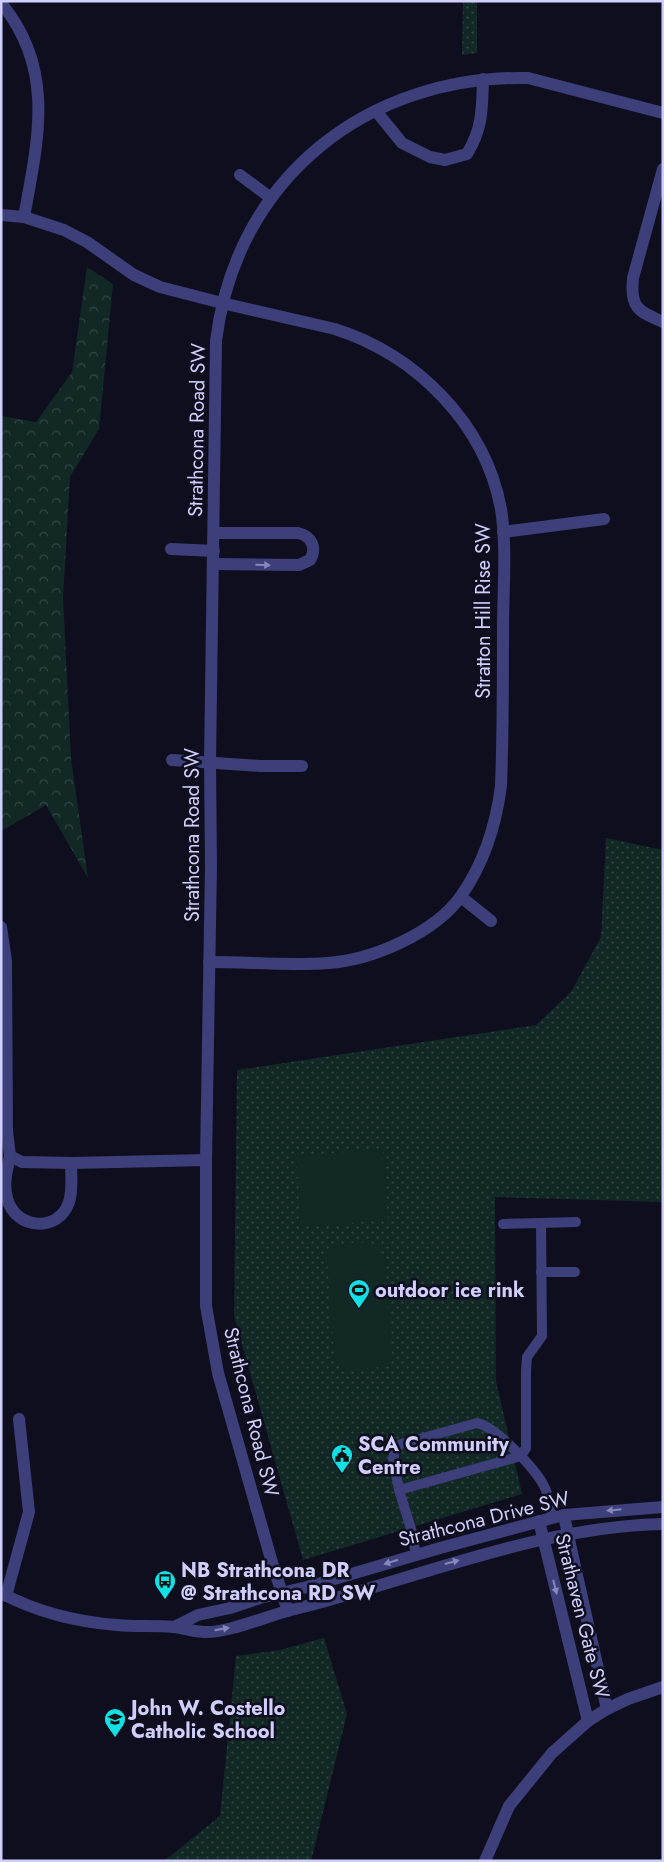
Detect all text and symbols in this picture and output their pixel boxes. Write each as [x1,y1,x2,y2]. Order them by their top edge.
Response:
street label: Strathcona Road SW [181,343,213,517]
street label: Stratton Hill Rise SW [469,523,498,699]
one-way arrow [255,561,271,569]
street label: Strathcona Road SW [178,748,207,922]
place label: outdoor ice rink [375,1276,525,1305]
sports icon: outdoor ice rink [347,1278,371,1309]
street label: Strathcona Road SW [216,1324,286,1500]
place label: SCA Community Centre [358,1430,509,1482]
public building icon: SCA Community Centre [330,1443,354,1474]
street label: Strathcona Drive SW [395,1484,573,1554]
one-way arrow [606,1506,622,1514]
street label: Strathaven Gate SW [547,1530,617,1702]
place label: NB Strathcona DR @ Strathcona RD SW [181,1556,376,1608]
one-way arrow [445,1558,460,1566]
one-way arrow [384,1559,399,1567]
bus stop icon: NB Strathcona DR @ Strathcona RD SW [153,1569,177,1600]
one-way arrow [551,1580,559,1595]
one-way arrow [214,1625,230,1633]
place label: John W. Costello Catholic School [127,1694,286,1746]
school or university icon: John W. Costello Catholic School [103,1707,127,1738]

